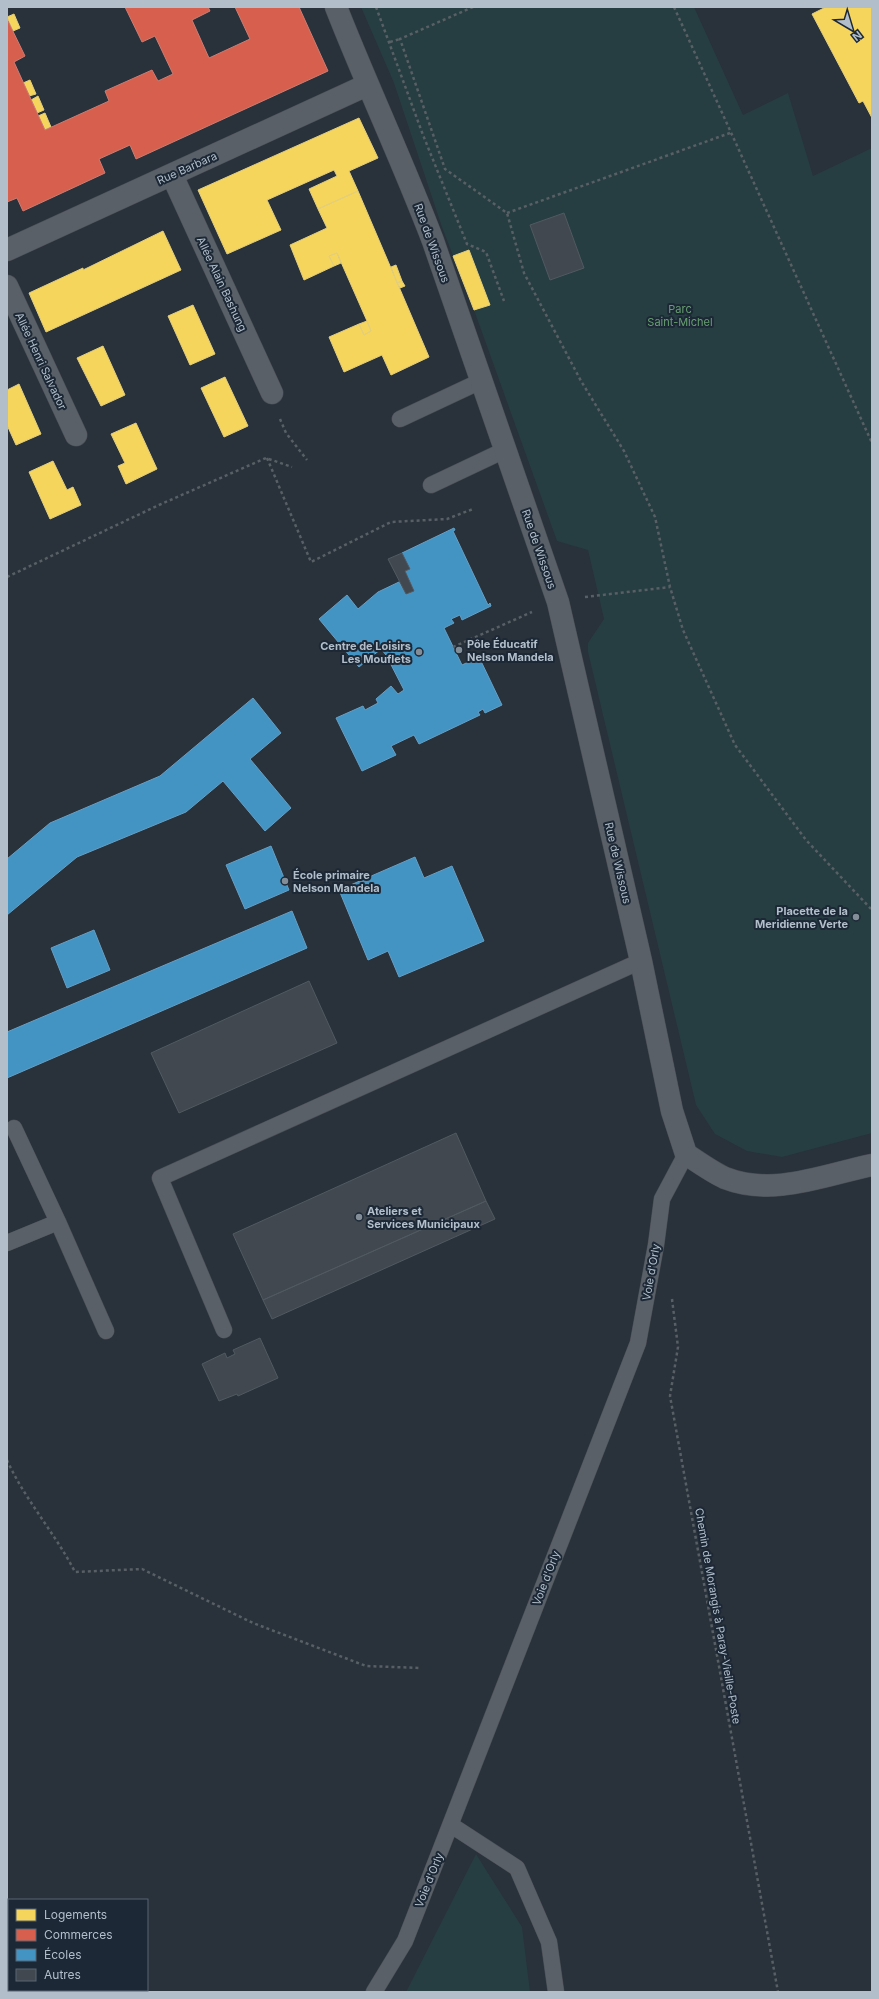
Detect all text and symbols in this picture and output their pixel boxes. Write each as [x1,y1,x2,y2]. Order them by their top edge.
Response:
north arrow [831,8,871,48]
text: N [850,28,865,44]
street label: Rue Barbara [155,149,219,187]
street label: Rue de Wissous [411,201,453,285]
street label: Allée Alain Bashung [194,234,250,334]
park label: Parc Saint-Michel [647,302,713,329]
street label: Allée Henri Salvador [12,310,70,412]
street label: Rue de Wissous [519,507,559,591]
place label: Pôle Éducatif Nelson Mandela [467,637,554,664]
place label: Centre de Loisirs Les Mouflets [320,639,411,666]
marker: Pôle Éducatif Nelson Mandela [454,645,464,655]
marker: Centre de Loisirs Les Mouflets [414,647,424,657]
street label: Rue de Wissous [602,821,634,905]
place label: École primaire Nelson Mandela [293,868,380,895]
marker: École primaire Nelson Mandela [280,876,290,886]
place label: Placette de la Meridienne Verte [755,904,848,931]
marker: Placette de la Meridienne Verte [851,912,861,922]
place label: Ateliers et Services Municipaux [367,1204,480,1231]
marker: Ateliers et Services Municipaux [354,1212,364,1222]
street label: Voie d'Orly [639,1242,663,1302]
street label: Chemin de Morangis à Paray-Vieille-Poste [692,1507,744,1725]
street label: Voie d'Orly [529,1549,563,1607]
street label: Voie d'Orly [412,1851,446,1909]
legend [8,1899,148,1991]
text: Logements [44,1907,107,1922]
text: Commerces [44,1927,112,1942]
text: Écoles [44,1947,82,1962]
text: Autres [44,1967,81,1982]

